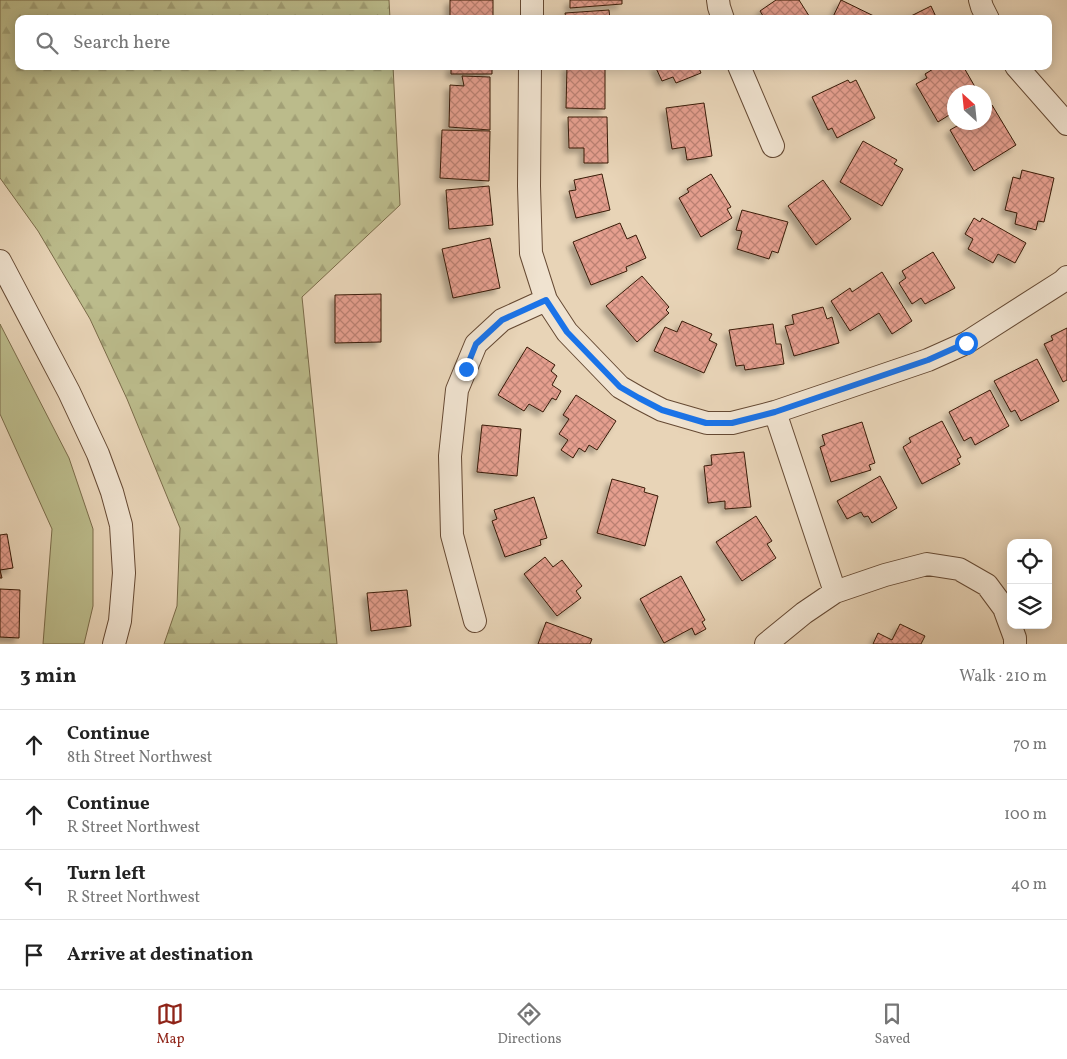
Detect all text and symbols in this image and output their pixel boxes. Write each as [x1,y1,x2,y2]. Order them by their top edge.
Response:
search box [15,15,1052,70]
icon: search [33,29,61,57]
text: Search here [73,30,170,56]
north arrow [947,85,992,130]
route start [955,332,978,355]
route end [455,358,478,381]
map controls [1007,539,1052,629]
button: locate [1007,539,1052,584]
button: layers [1007,584,1052,629]
text: 3 min [20,662,76,691]
text: Walk · 210 m [959,666,1047,688]
text: Continue [67,721,150,747]
icon: ahead [20,731,48,759]
text: 70 m [1013,734,1047,756]
text: 8th Street Northwest [67,747,213,769]
text: Continue [67,791,150,817]
icon: ahead [20,801,48,829]
text: 100 m [1004,804,1047,826]
text: R Street Northwest [67,817,200,839]
text: Turn left [67,861,146,887]
icon: left [20,871,48,899]
text: 40 m [1011,874,1047,896]
text: R Street Northwest [67,887,200,909]
icon: arrive [20,941,48,969]
text: Arrive at destination [67,942,253,968]
tab: Map [156,1000,184,1049]
tab: Directions [497,1000,562,1049]
tab: Saved [874,1000,911,1049]

